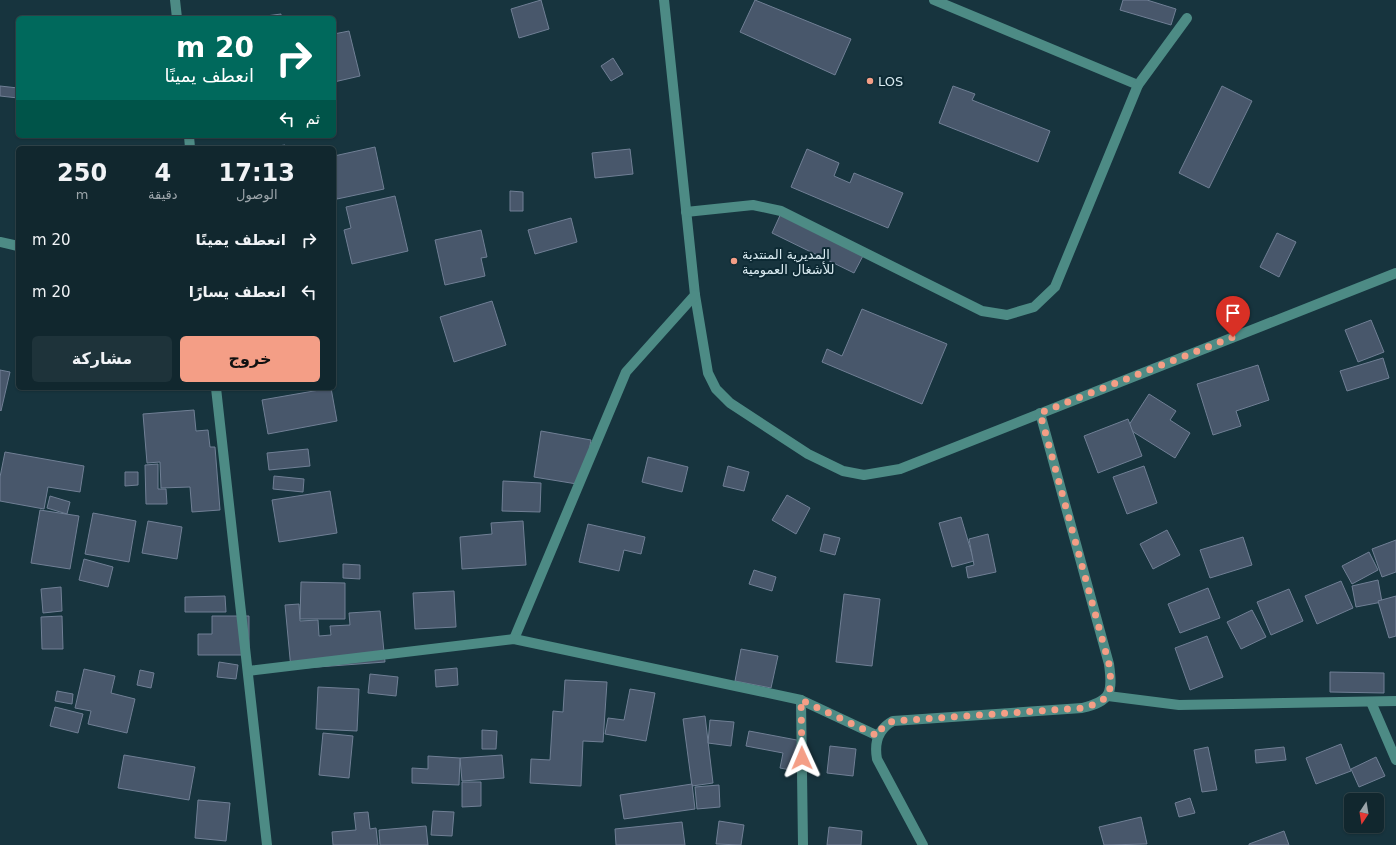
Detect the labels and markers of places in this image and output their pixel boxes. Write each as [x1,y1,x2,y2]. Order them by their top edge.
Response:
place label: LOS [878,74,903,89]
marker: LOS [865,76,875,86]
place label: المديرية المنتدبة للأشغال العمومية [742,247,834,278]
marker: المديرية المنتدبة للأشغال العمومية [729,256,739,266]
pin [1216,296,1250,337]

